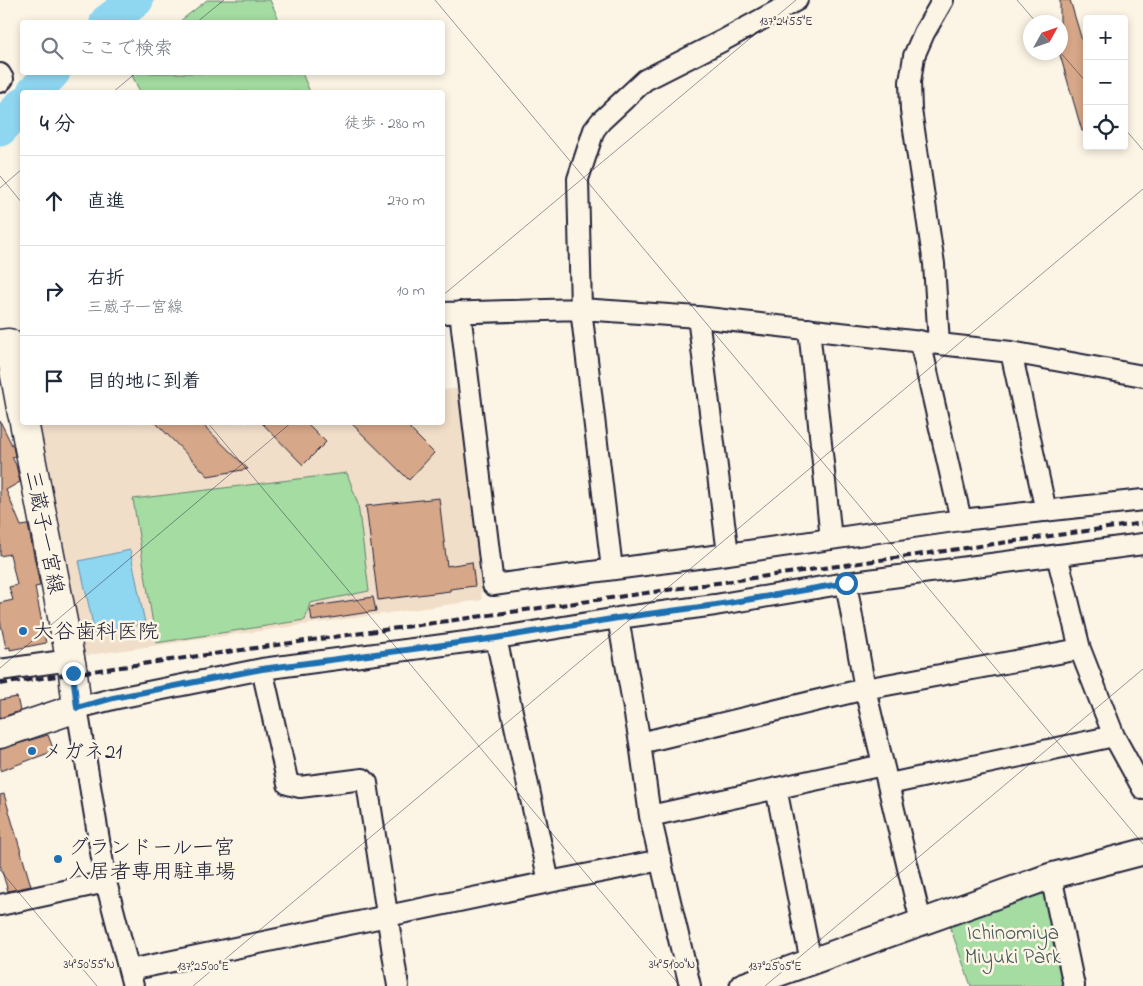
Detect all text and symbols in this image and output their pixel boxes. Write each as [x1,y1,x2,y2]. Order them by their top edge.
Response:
text: 137°24'55"E [760,13,812,31]
north arrow [1023,15,1068,60]
map controls [1083,15,1128,150]
button: + [1083,15,1128,60]
search box [20,20,445,75]
icon: search [38,34,66,62]
text: ここで検索 [78,36,173,63]
button: − [1083,60,1128,105]
button: locate [1083,105,1128,150]
text: 4 分 [40,110,75,140]
text: 徒歩 · 280 m [344,112,425,136]
icon: ahead [40,187,68,215]
text: 直進 [87,189,125,216]
text: 270 m [387,189,425,213]
text: 右折 [87,266,125,293]
icon: right [40,277,68,305]
text: 10 m [397,279,425,303]
text: 三蔵子一宮線 [87,296,183,320]
icon: arrive [40,367,68,395]
text: 目的地に到着 [87,369,201,396]
street label: 三蔵子一宮線 [16,468,70,597]
route start [835,572,858,595]
place label: 大谷歯科医院 [33,618,159,648]
marker: 大谷歯科医院 [17,625,29,637]
route end [62,662,85,685]
place label: メガネ21 [42,738,122,768]
marker: メガネ21 [26,745,38,757]
place label: グランドール一宮 入居者専用駐車場 [68,834,236,888]
marker: グランドール一宮 入居者専用駐車場 [52,853,64,865]
park label: Ichinomiya Miyuki Park [965,919,1062,975]
text: 34°50'55"N [63,956,115,974]
text: 34°51'00"N [649,956,695,974]
text: 137°25'00"E [177,958,229,976]
text: 137°25'05"E [748,958,802,976]

